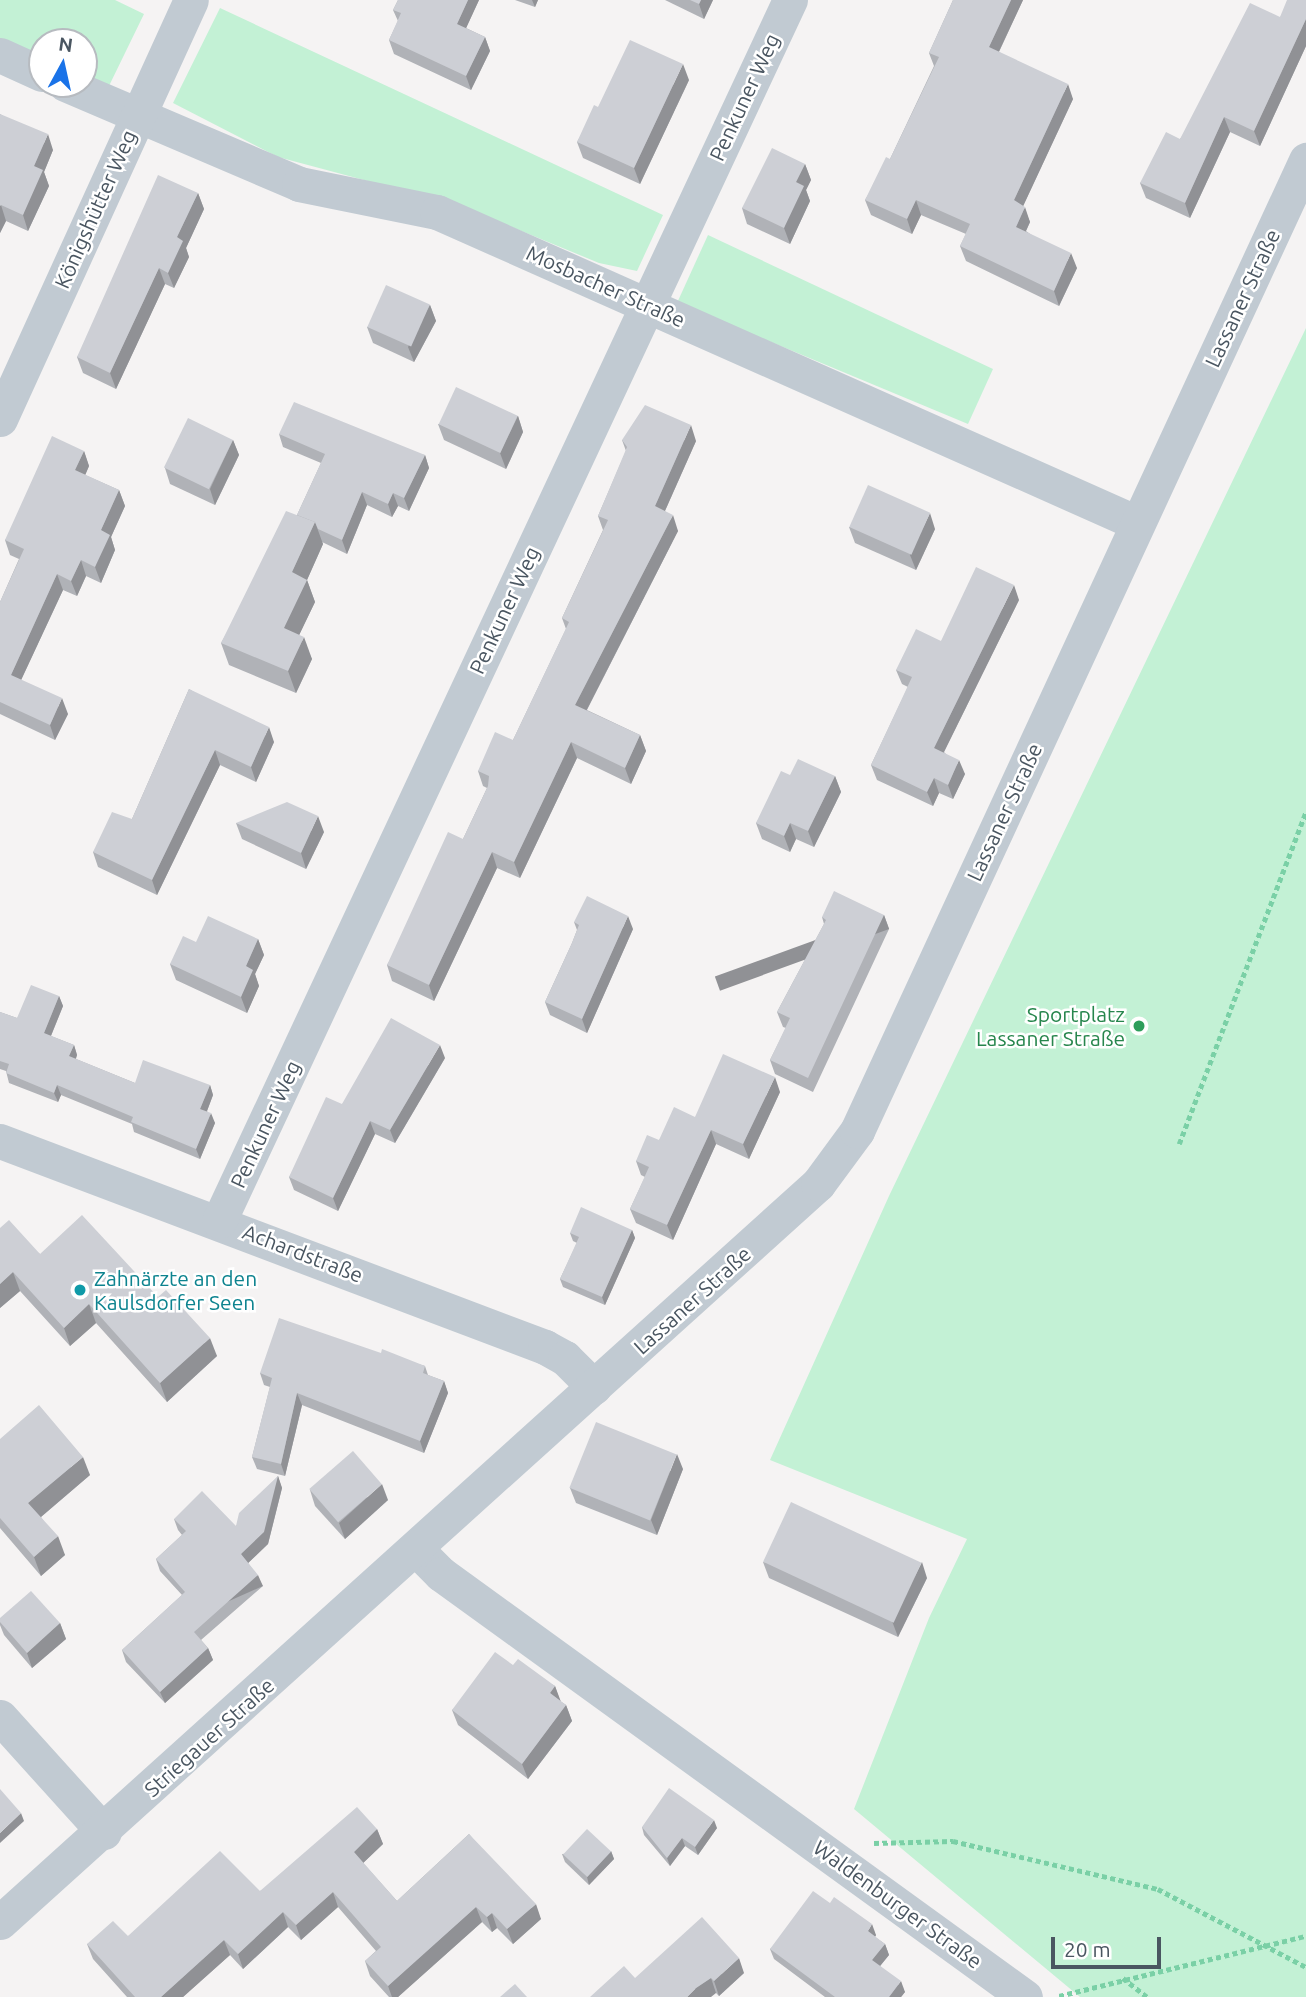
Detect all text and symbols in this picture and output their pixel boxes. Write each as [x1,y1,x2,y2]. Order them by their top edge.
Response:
north arrow [28,28,98,98]
street label: Penkuner Weg [704,29,784,165]
text: N [57,32,74,56]
street label: Königshütter Weg [49,126,141,292]
street label: Lassaner Straße [1199,225,1285,371]
street label: Mosbacher Straße [523,240,689,332]
street label: Penkuner Weg [464,542,544,678]
street label: Lassaner Straße [961,739,1047,885]
place label: Sportplatz Lassaner Straße [976,1001,1125,1051]
marker: Sportplatz Lassaner Straße [1131,1018,1147,1034]
street label: Penkuner Weg [225,1056,305,1192]
street label: Achardstraße [239,1219,367,1287]
street label: Lassaner Straße [628,1241,756,1359]
place label: Zahnärzte an den Kaulsdorfer Seen [94,1265,257,1315]
marker: Zahnärzte an den Kaulsdorfer Seen [72,1282,88,1298]
street label: Striegauer Straße [139,1672,279,1802]
street label: Waldenburger Straße [809,1834,987,1974]
scale bar [1054,1924,1164,1968]
text: 20 m [1064,1937,1111,1961]

